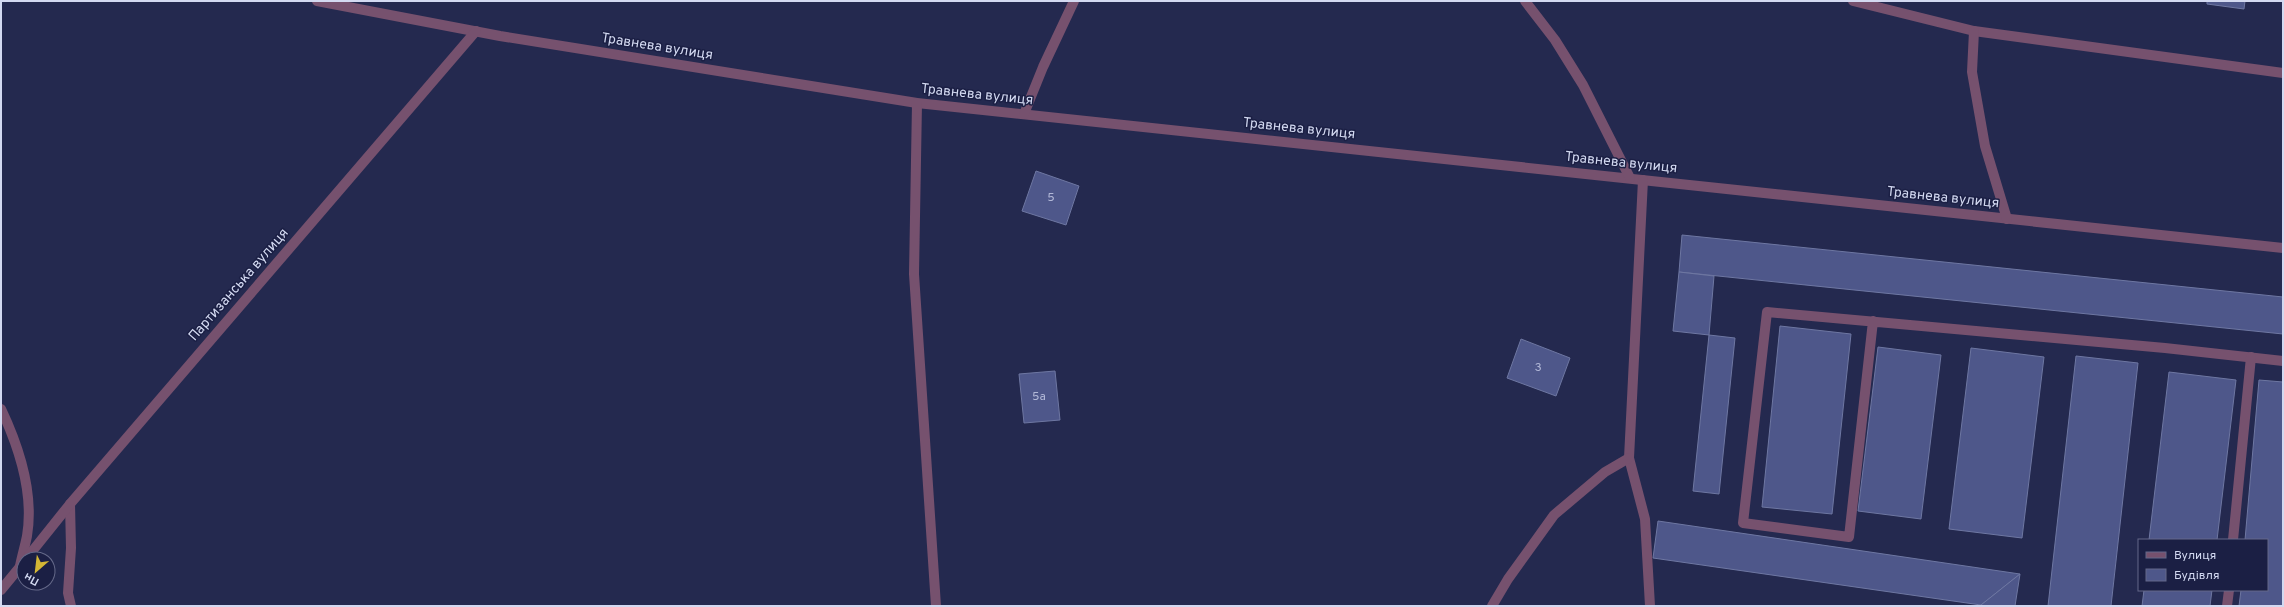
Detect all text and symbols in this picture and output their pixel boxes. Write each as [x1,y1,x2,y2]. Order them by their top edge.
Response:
street label: Травнева вулиця [600,30,714,64]
street label: Травнева вулиця [920,81,1034,109]
street label: Травнева вулиця [1242,115,1356,143]
street label: Травнева вулиця [1564,149,1678,177]
street label: Травнева вулиця [1886,184,2000,212]
house number: 5 [1047,190,1055,206]
street label: Партизанська вулиця [185,225,293,345]
house number: 3 [1534,360,1542,376]
house number: 5а [1032,389,1046,405]
legend [2138,539,2268,591]
text: Вулиця [2174,548,2216,564]
north arrow [16,551,56,591]
text: Будівля [2174,568,2220,584]
text: Пн [22,569,42,589]

